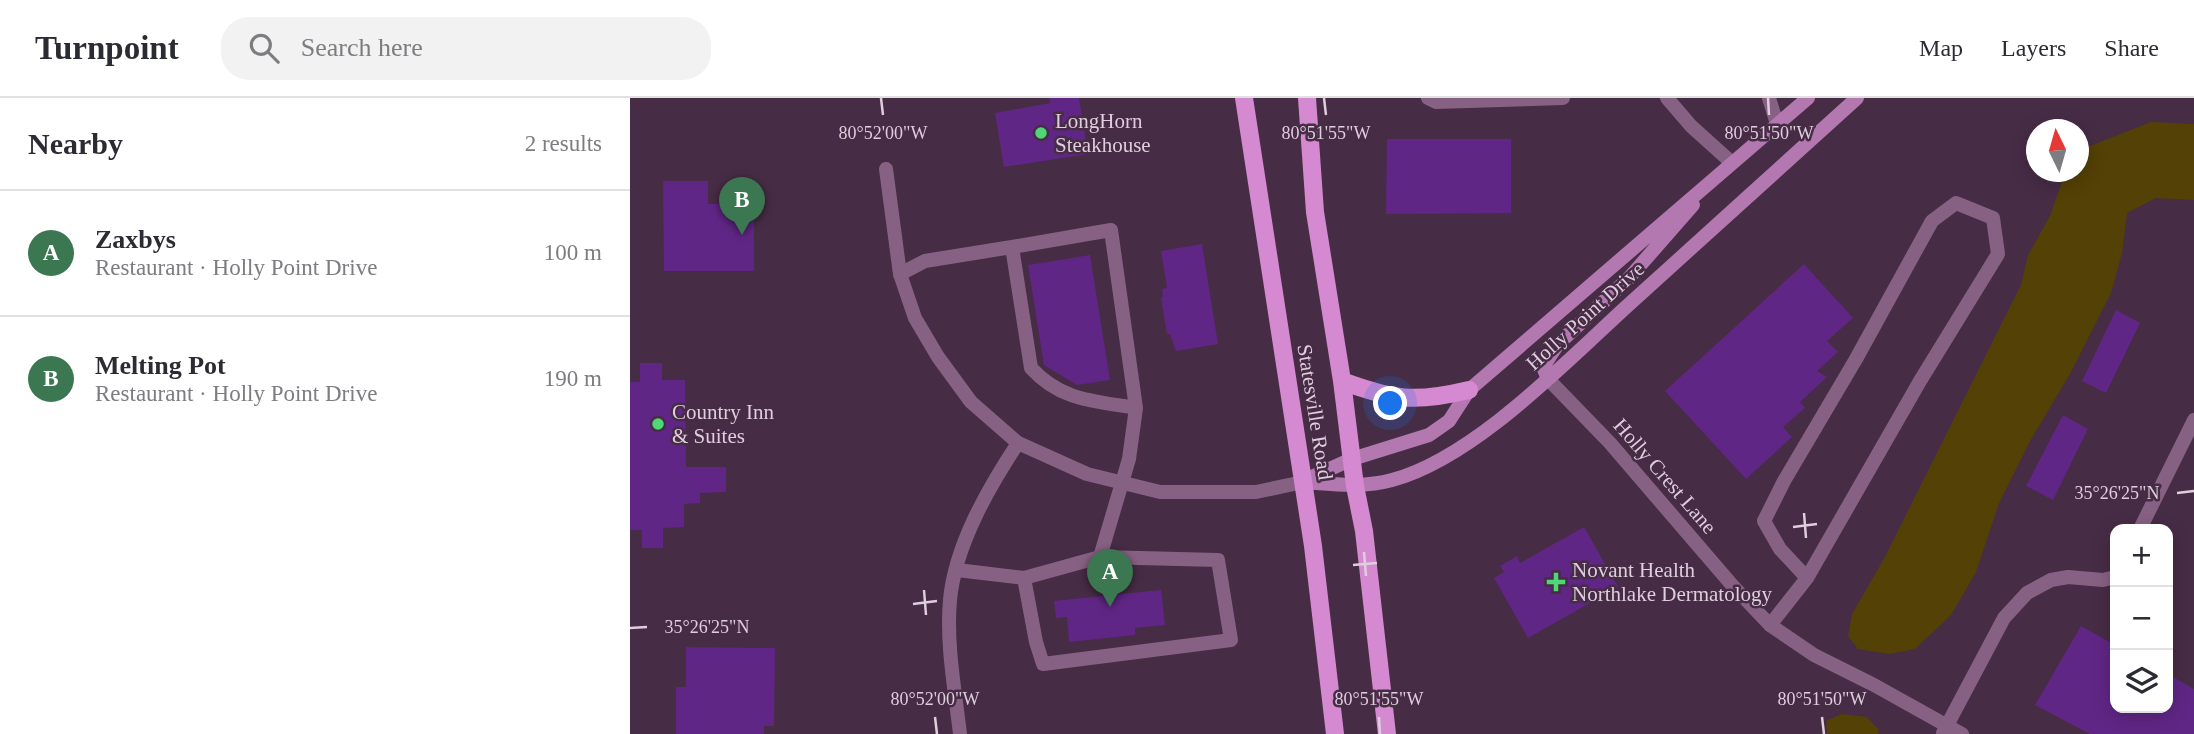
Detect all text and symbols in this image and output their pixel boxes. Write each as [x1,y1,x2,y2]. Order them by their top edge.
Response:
search box [221,17,711,80]
icon: search [245,29,283,67]
text: Turnpoint [35,30,179,66]
text: Search here [301,33,423,62]
text: Map [1919,35,1963,61]
text: Layers [2001,35,2066,61]
text: Share [2104,35,2159,61]
place label: LongHorn Steakhouse [1055,109,1151,157]
north arrow [2026,119,2089,182]
text: 80°52'00"W [839,123,927,143]
text: 80°51'55"W [1282,123,1370,143]
text: 80°51'50"W [1725,123,1813,143]
marker: LongHorn Steakhouse [1033,125,1049,141]
text: Nearby [28,127,123,160]
text: 2 results [525,131,602,156]
pin: B [719,177,765,235]
text: Zaxbys [95,225,176,254]
text: A [43,240,59,265]
text: 100 m [544,240,602,265]
text: Restaurant · Holly Point Drive [95,255,377,280]
street label: Holly Point Drive [1521,257,1649,375]
street label: Statesville Road [1292,342,1338,482]
text: Melting Pot [95,351,226,380]
text: B [43,366,59,391]
text: 190 m [544,366,602,391]
text: Restaurant · Holly Point Drive [95,381,377,406]
your location [1373,386,1407,420]
place label: Country Inn & Suites [672,400,775,448]
street label: Holly Crest Lane [1608,414,1722,538]
marker: Country Inn & Suites [650,416,666,432]
text: 35°26'25"N [2075,483,2159,503]
map controls [2110,524,2173,713]
button: + [2110,524,2173,587]
pin: A [1087,549,1133,607]
place label: Novant Health Northlake Dermatology [1572,558,1773,606]
marker: Novant Health Northlake Dermatology [1546,572,1566,592]
button: − [2110,587,2173,650]
text: 35°26'25"N [665,617,749,637]
button: layers [2110,650,2173,713]
text: 80°52'00"W [891,689,979,709]
text: 80°51'55"W [1335,689,1423,709]
text: 80°51'50"W [1778,689,1866,709]

